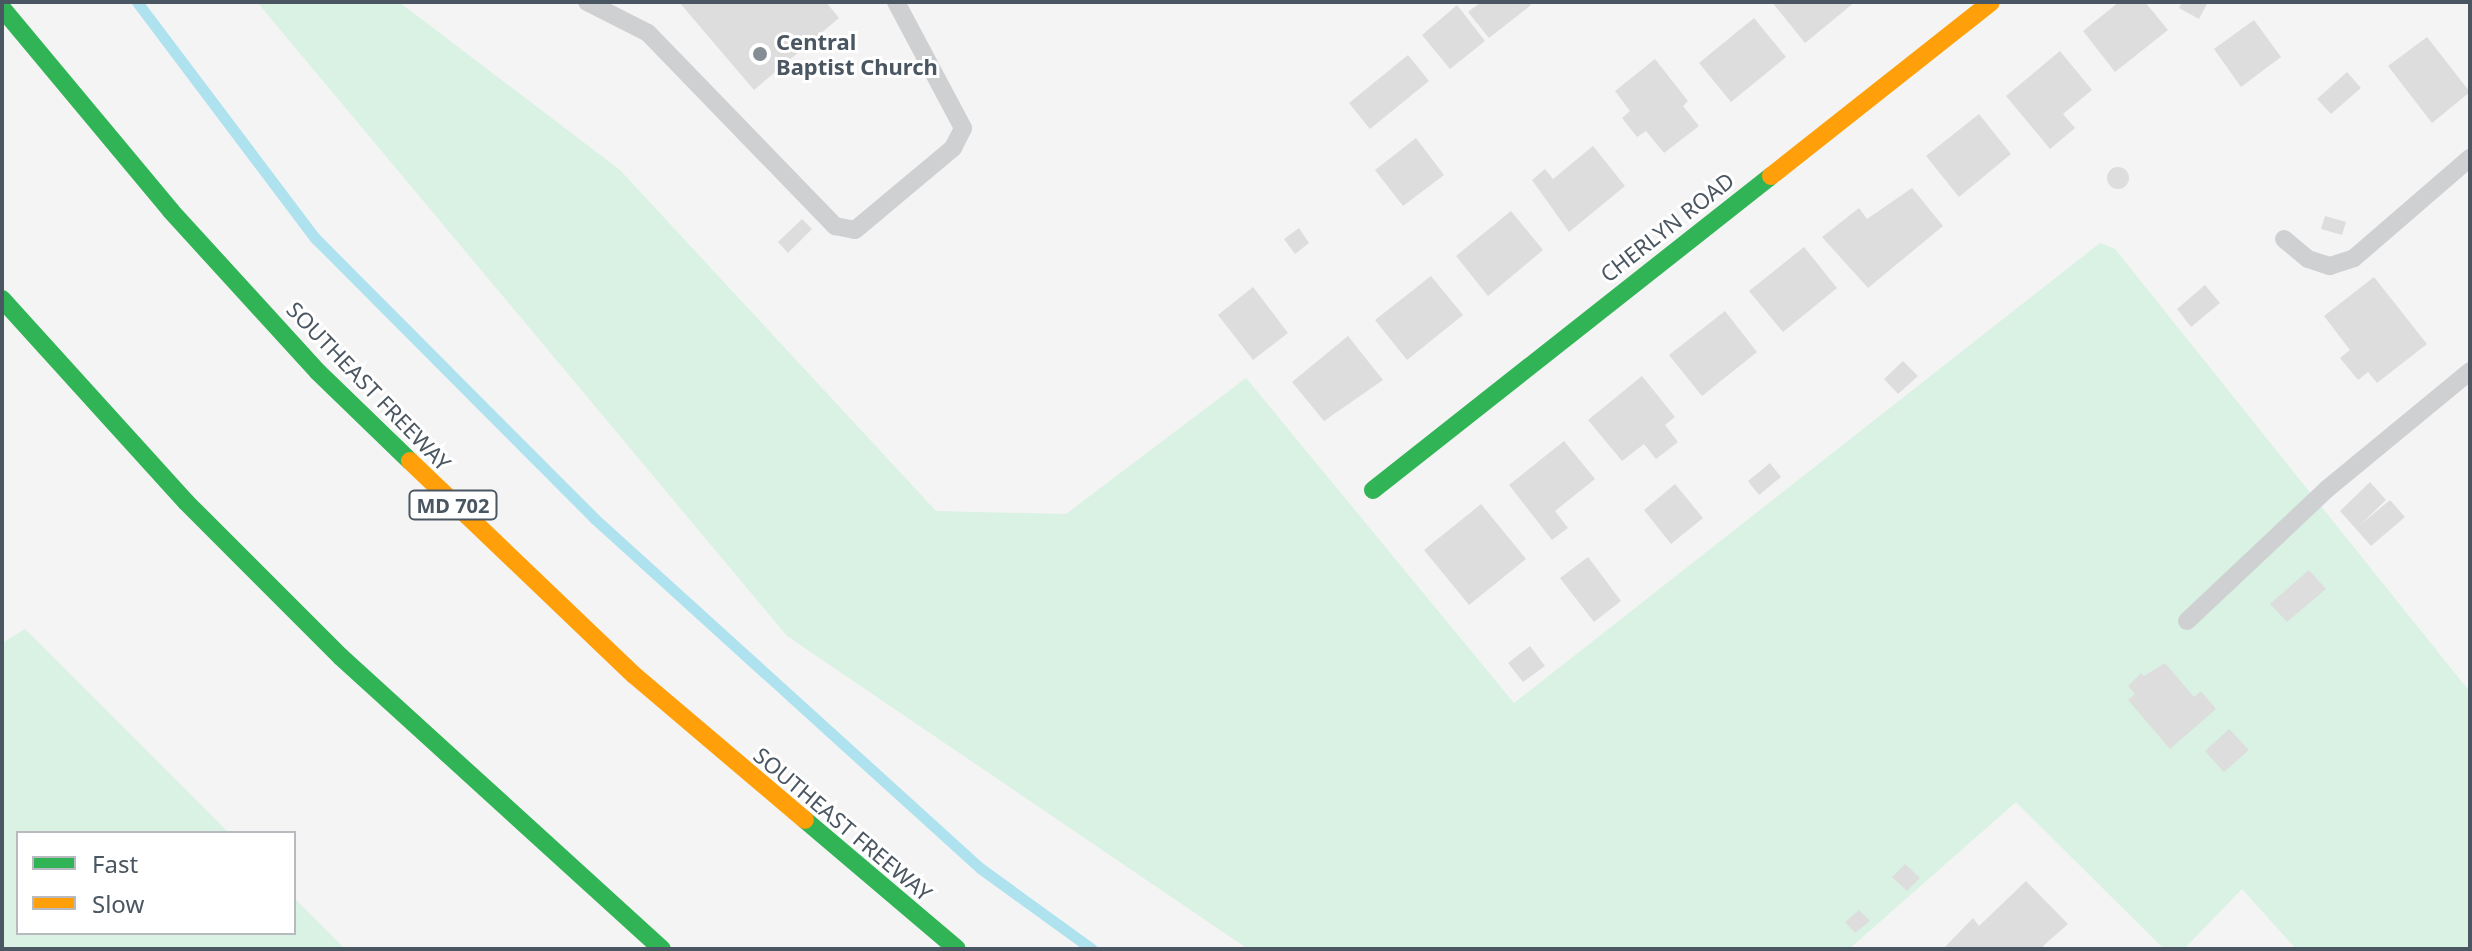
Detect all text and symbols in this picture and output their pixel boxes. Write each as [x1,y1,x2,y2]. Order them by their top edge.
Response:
place label: Central Baptist Church [776,28,938,80]
marker: Central Baptist Church [751,45,769,63]
street label: CHERLYN ROAD [1595,167,1739,287]
street label: SOUTHEAST FREEWAY [282,296,456,476]
road number: MD 702 [407,489,499,521]
street label: SOUTHEAST FREEWAY [749,742,937,906]
legend [16,831,296,935]
text: Fast [92,847,138,880]
text: Slow [92,887,144,920]

